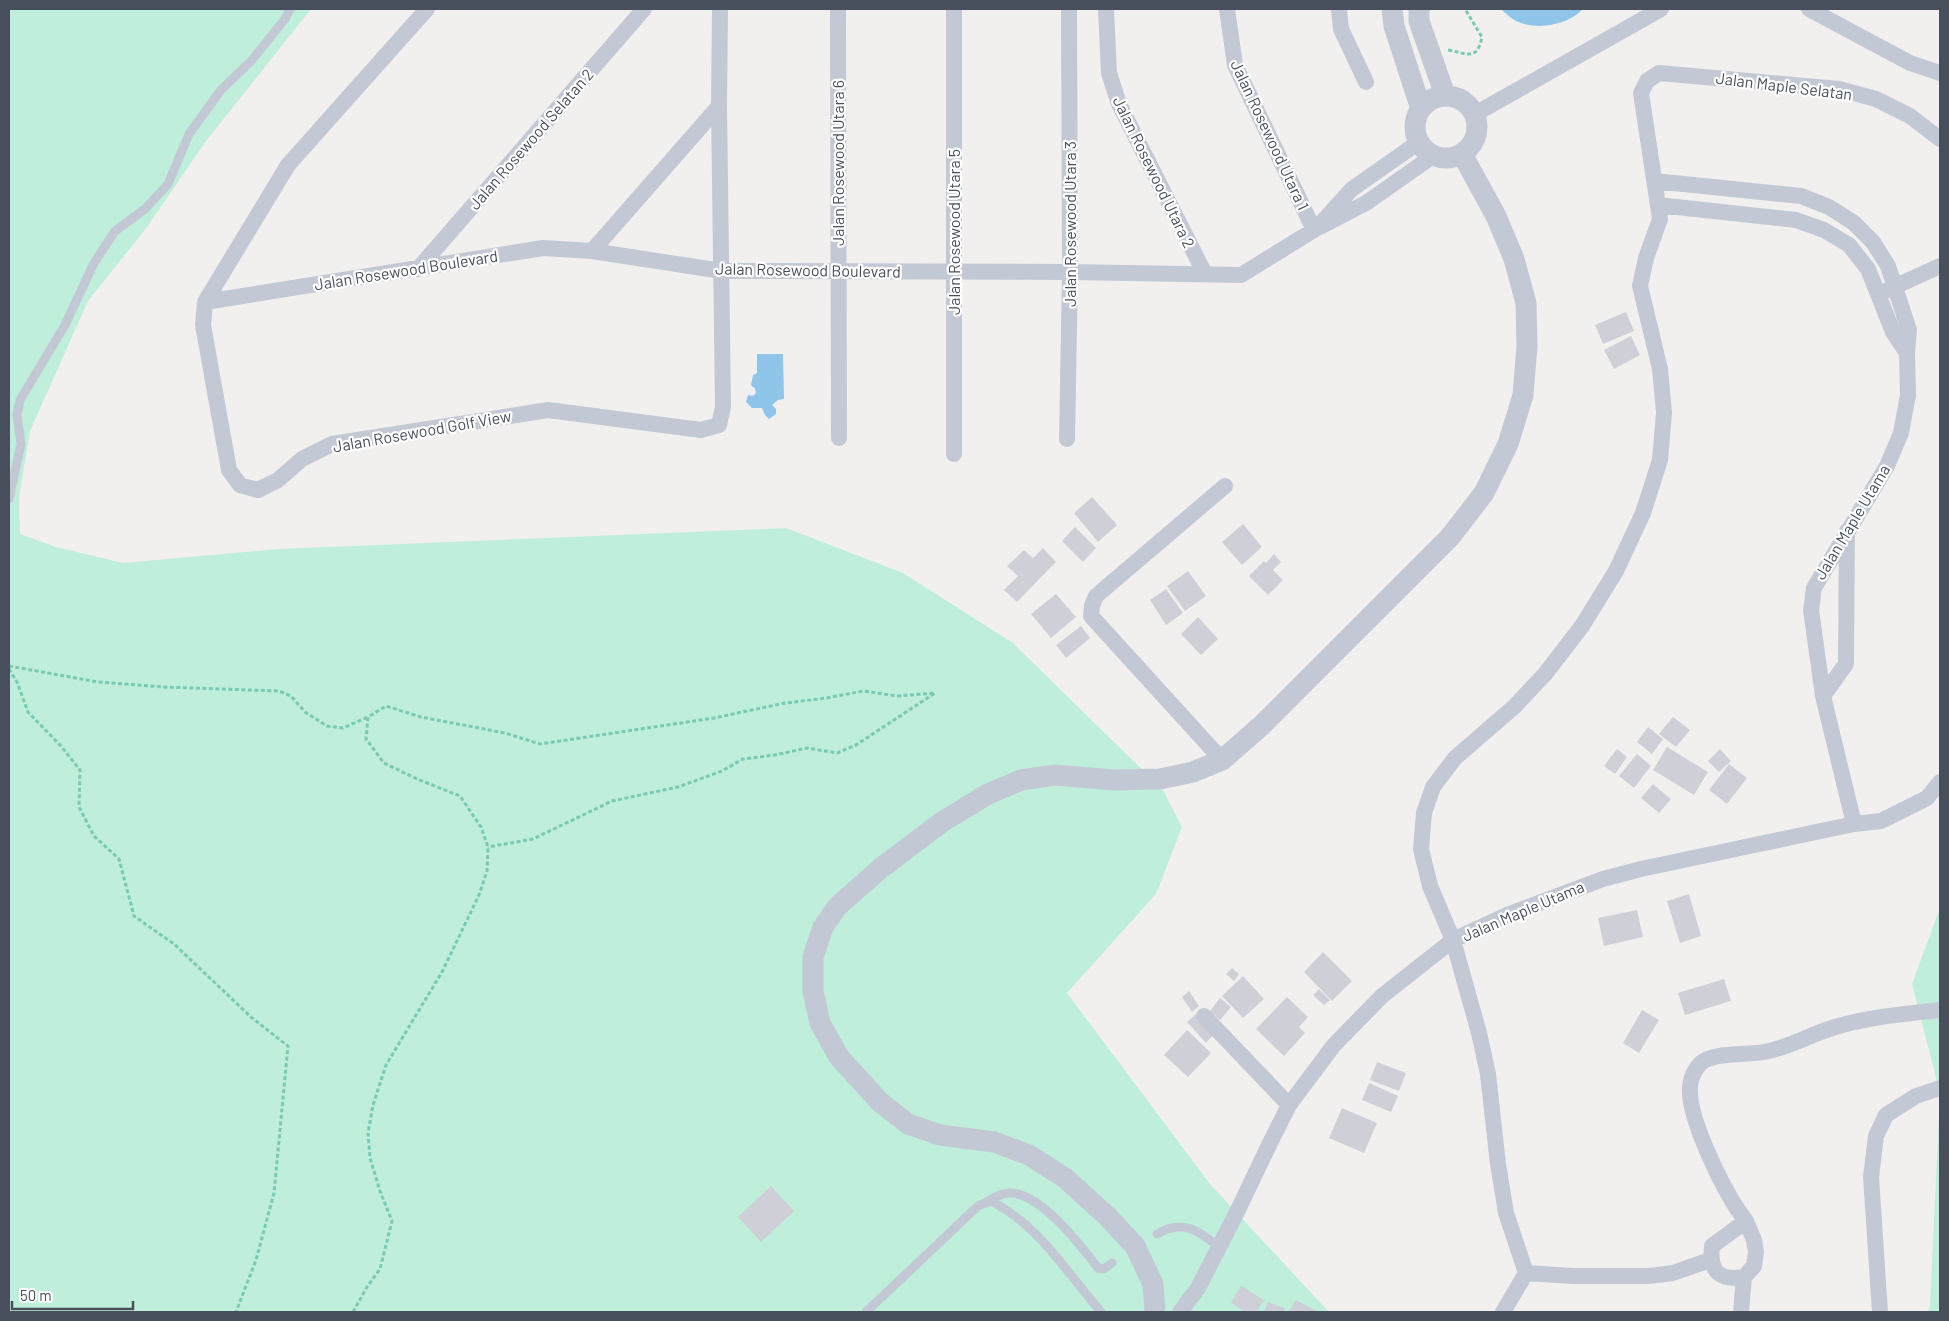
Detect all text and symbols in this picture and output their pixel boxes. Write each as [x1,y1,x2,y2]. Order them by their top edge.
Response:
street label: Jalan Rosewood Utara 1 [1227,57,1314,213]
street label: Jalan Rosewood Selatan 2 [464,64,597,213]
street label: Jalan Maple Selatan [1715,68,1853,103]
street label: Jalan Rosewood Utara 6 [828,80,847,246]
street label: Jalan Rosewood Utara 2 [1109,93,1199,251]
street label: Jalan Rosewood Utara 3 [1060,141,1079,307]
street label: Jalan Rosewood Utara 5 [944,149,963,315]
street label: Jalan Rosewood Boulevard [313,246,499,293]
street label: Jalan Rosewood Boulevard [715,258,901,281]
street label: Jalan Rosewood Golf View [331,405,513,456]
street label: Jalan Maple Utama [1810,461,1893,583]
street label: Jalan Maple Utama [1459,876,1587,945]
scale bar [12,1278,134,1310]
text: 50 m [20,1286,52,1304]

